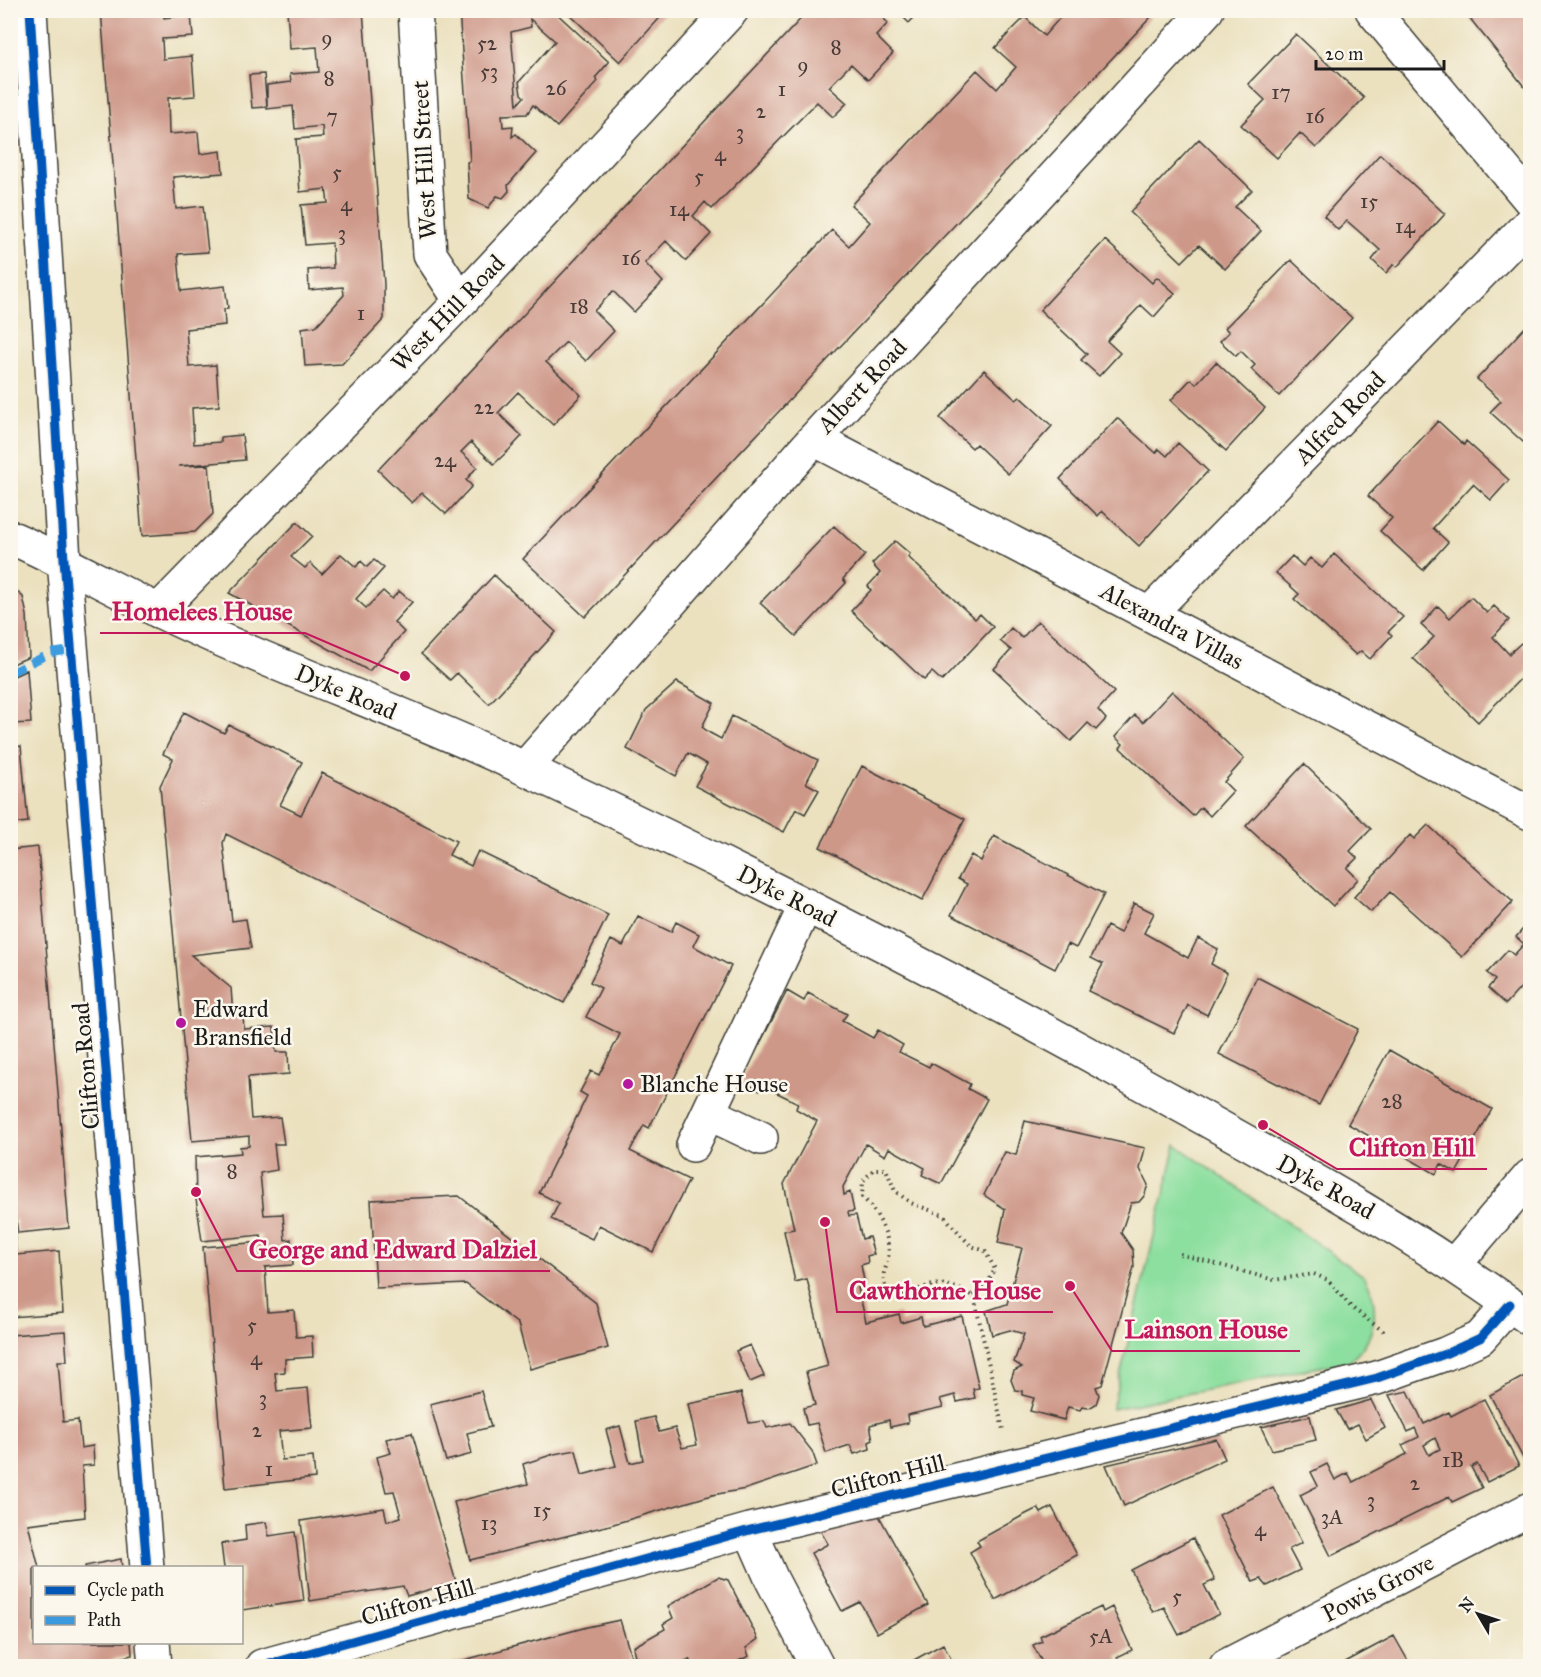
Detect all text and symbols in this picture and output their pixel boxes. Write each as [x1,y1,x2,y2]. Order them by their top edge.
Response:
house number: 9 [321,25,333,51]
house number: 52 [477,30,498,56]
scale bar [1316,33,1444,71]
house number: 8 [830,34,842,60]
text: 20 m [1325,43,1363,65]
house number: 9 [797,52,809,78]
house number: 53 [480,58,498,84]
house number: 8 [323,65,335,91]
house number: 26 [545,75,568,101]
house number: 1 [778,76,786,102]
street label: West Hill Street [405,79,443,240]
house number: 17 [1271,79,1291,105]
house number: 2 [756,98,767,124]
house number: 7 [326,103,338,129]
house number: 16 [1305,103,1326,129]
house number: 3 [736,119,744,145]
house number: 4 [714,141,727,167]
house number: 5 [332,159,342,185]
house number: 5 [694,163,704,189]
house number: 15 [1360,188,1378,214]
house number: 4 [340,191,353,217]
house number: 14 [669,196,690,222]
house number: 14 [1395,213,1416,239]
house number: 3 [338,220,346,246]
house number: 16 [621,245,642,271]
street label: West Hill Road [385,248,511,378]
house number: 18 [569,293,589,319]
house number: 1 [357,300,365,326]
street label: Albert Road [810,333,913,440]
street label: Alfred Road [1288,365,1392,472]
house number: 22 [474,394,495,420]
house number: 24 [434,447,457,473]
street label: Alexandra Villas [1094,575,1249,676]
callout: Homelees House [100,589,305,633]
text: Homelees House [111,595,293,627]
street label: Dyke Road [291,657,401,727]
street label: Dyke Road [732,858,842,934]
place label: Edward Bransfield [193,994,292,1052]
street label: Clifton Road [65,1001,107,1131]
marker: Edward Bransfield [174,1016,188,1030]
place label: Blanche House [640,1069,788,1099]
marker: Blanche House [621,1077,635,1091]
house number: 28 [1381,1088,1403,1114]
callout: Clifton Hill [1337,1125,1487,1169]
text: Clifton Hill [1349,1131,1476,1163]
street label: Dyke Road [1272,1148,1380,1226]
house number: 8 [226,1158,238,1184]
callout: George and Edward Dalziel [237,1227,550,1271]
text: George and Edward Dalziel [249,1233,538,1266]
callout: Cawthorne House [837,1268,1053,1312]
text: Cawthorne House [849,1274,1041,1306]
callout: Lainson House [1112,1307,1300,1351]
house number: 5 [247,1312,257,1338]
text: Lainson House [1124,1313,1288,1345]
house number: 4 [250,1345,263,1371]
house number: 3 [259,1385,267,1411]
house number: 2 [252,1417,263,1443]
street label: Clifton Hill [828,1447,949,1505]
house number: 1B [1442,1447,1464,1473]
house number: 1 [265,1456,273,1482]
house number: 2 [1410,1470,1421,1496]
house number: 3 [1367,1487,1375,1513]
house number: 15 [533,1497,551,1523]
house number: 3A [1321,1504,1343,1530]
house number: 13 [481,1510,497,1536]
house number: 4 [1254,1516,1267,1542]
street label: Powis Grove [1317,1547,1439,1629]
legend [33,1566,243,1644]
street label: Clifton Hill [358,1571,479,1633]
text: Cycle path [87,1579,164,1601]
house number: 5 [1172,1583,1182,1609]
north arrow [1448,1584,1508,1644]
text: N [1455,1593,1479,1616]
text: Path [87,1609,121,1631]
house number: 5A [1089,1623,1113,1649]

